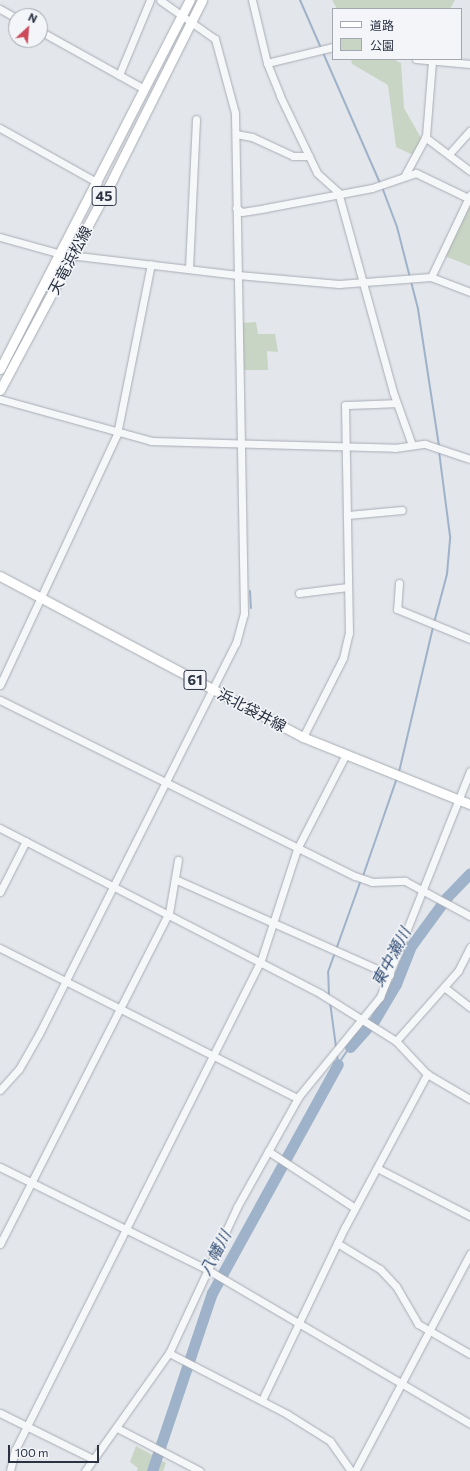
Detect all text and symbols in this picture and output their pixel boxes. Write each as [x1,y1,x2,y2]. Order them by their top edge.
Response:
north arrow [8,8,48,48]
legend [332,8,462,60]
text: N [26,10,40,25]
text: 道路 [370,18,394,32]
text: 公園 [370,38,394,52]
road number: 45 [91,184,117,208]
street label: 天竜浜松線 [44,223,96,297]
road number: 61 [183,668,207,692]
street label: 浜北袋井線 [215,684,289,736]
water label: 東中瀬川 [368,924,414,990]
water label: 八幡川 [195,1227,235,1279]
scale bar [10,1437,101,1463]
text: 100 m [15,1445,49,1459]

